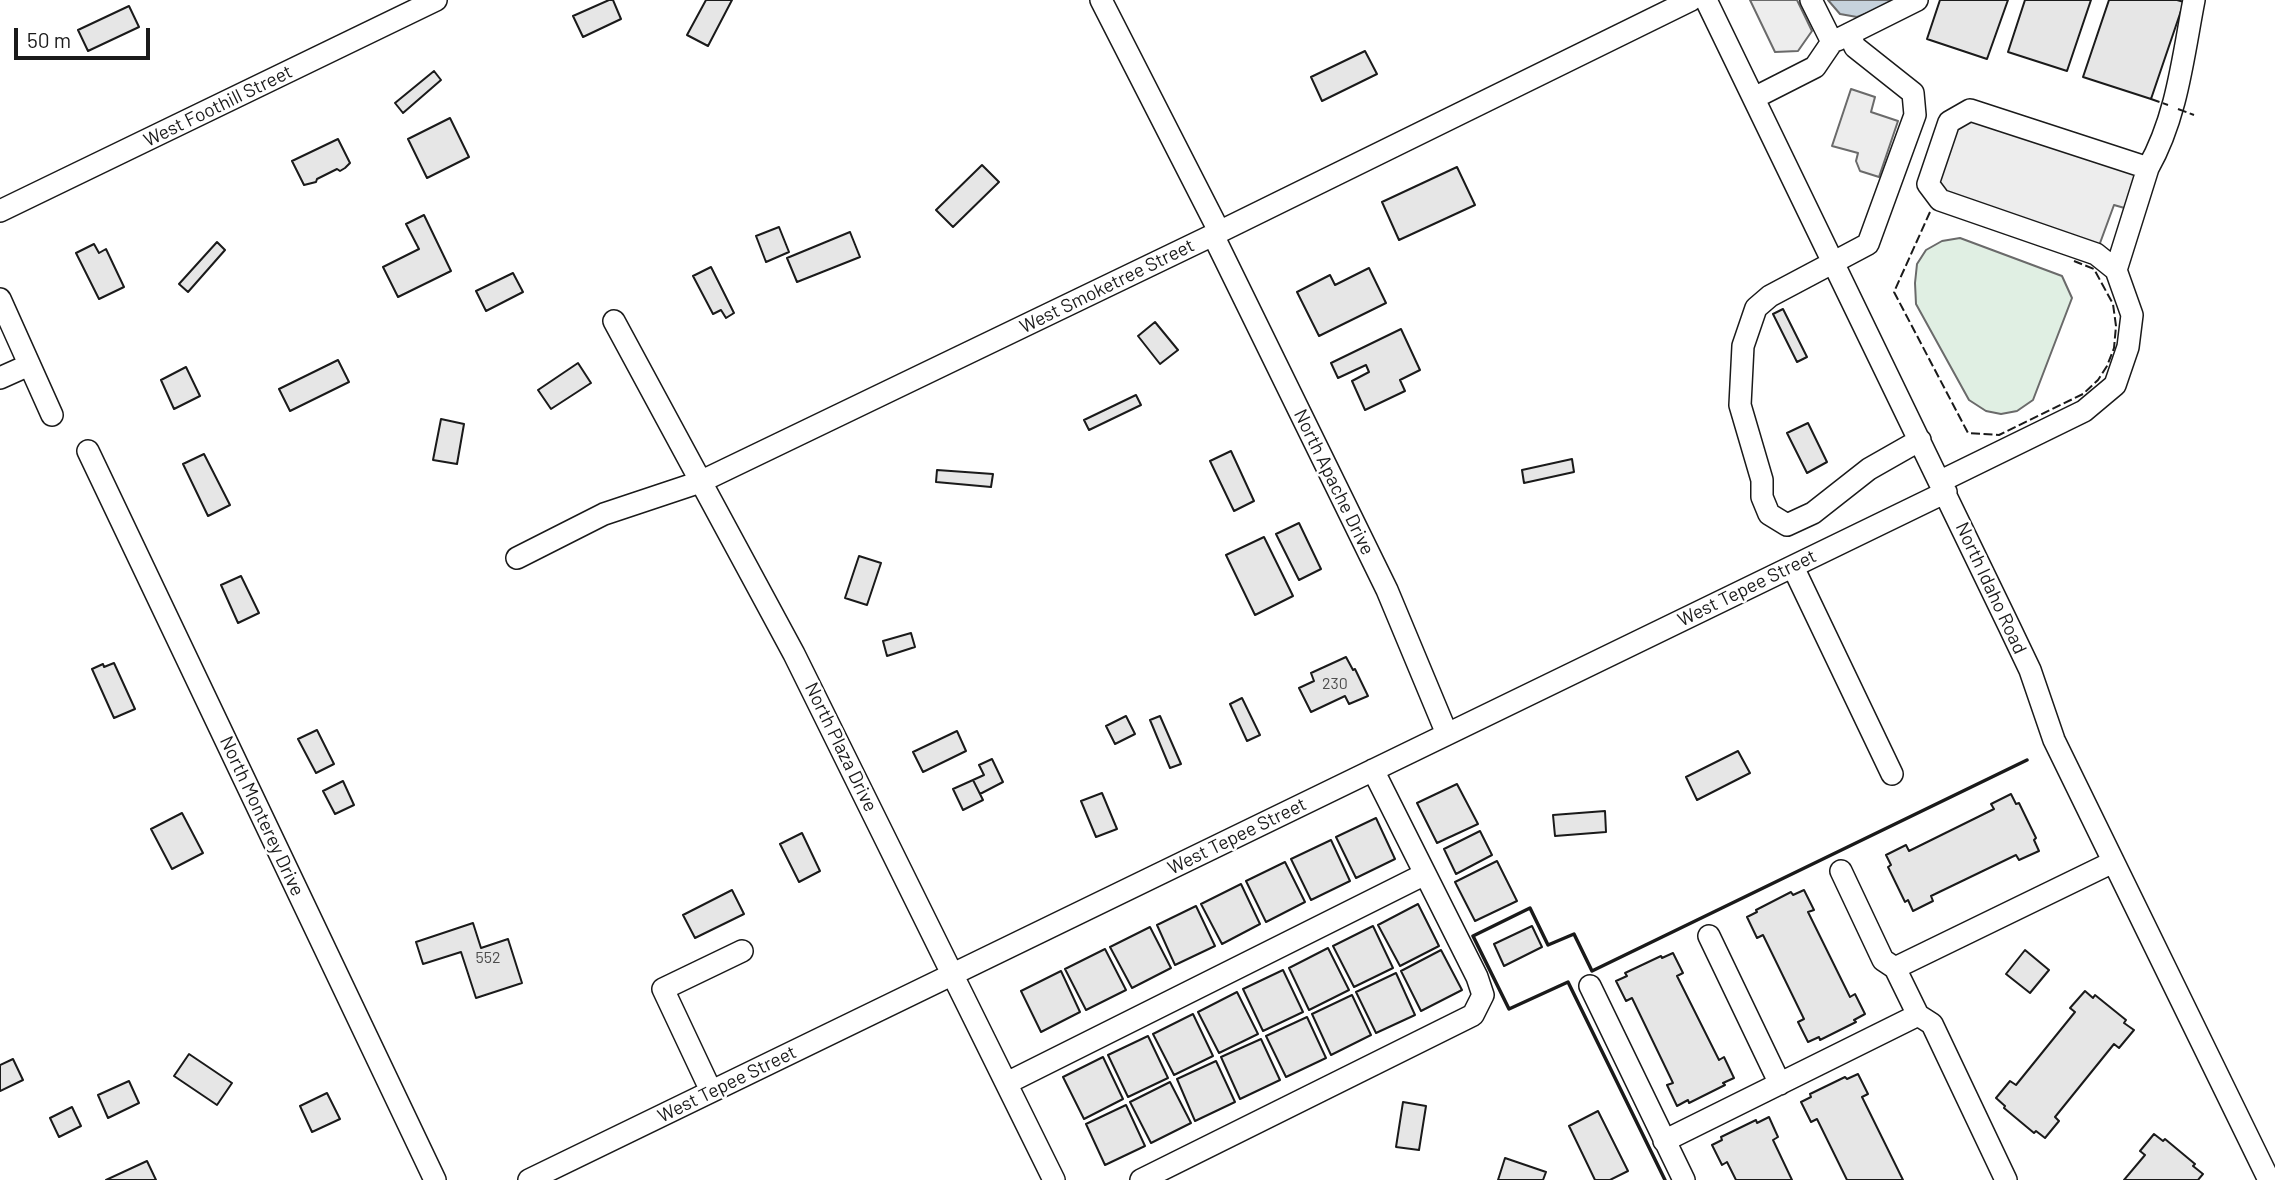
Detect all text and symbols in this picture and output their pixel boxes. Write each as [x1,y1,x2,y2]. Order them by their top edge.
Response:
scale bar [18,14,154,58]
text: 50 m [27,27,71,52]
street label: West Foothill Street [140,60,296,152]
street label: West Smoketree Street [1016,234,1198,338]
street label: North Apache Drive [1289,405,1379,559]
street label: North Idaho Road [1951,519,2031,657]
street label: West Tepee Street [1674,545,1820,631]
house number: 230 [1322,674,1348,694]
street label: North Plaza Drive [800,679,882,815]
street label: North Monterey Drive [215,732,309,900]
street label: West Tepee Street [1164,793,1310,879]
house number: 552 [475,948,501,968]
street label: West Tepee Street [654,1041,800,1127]

